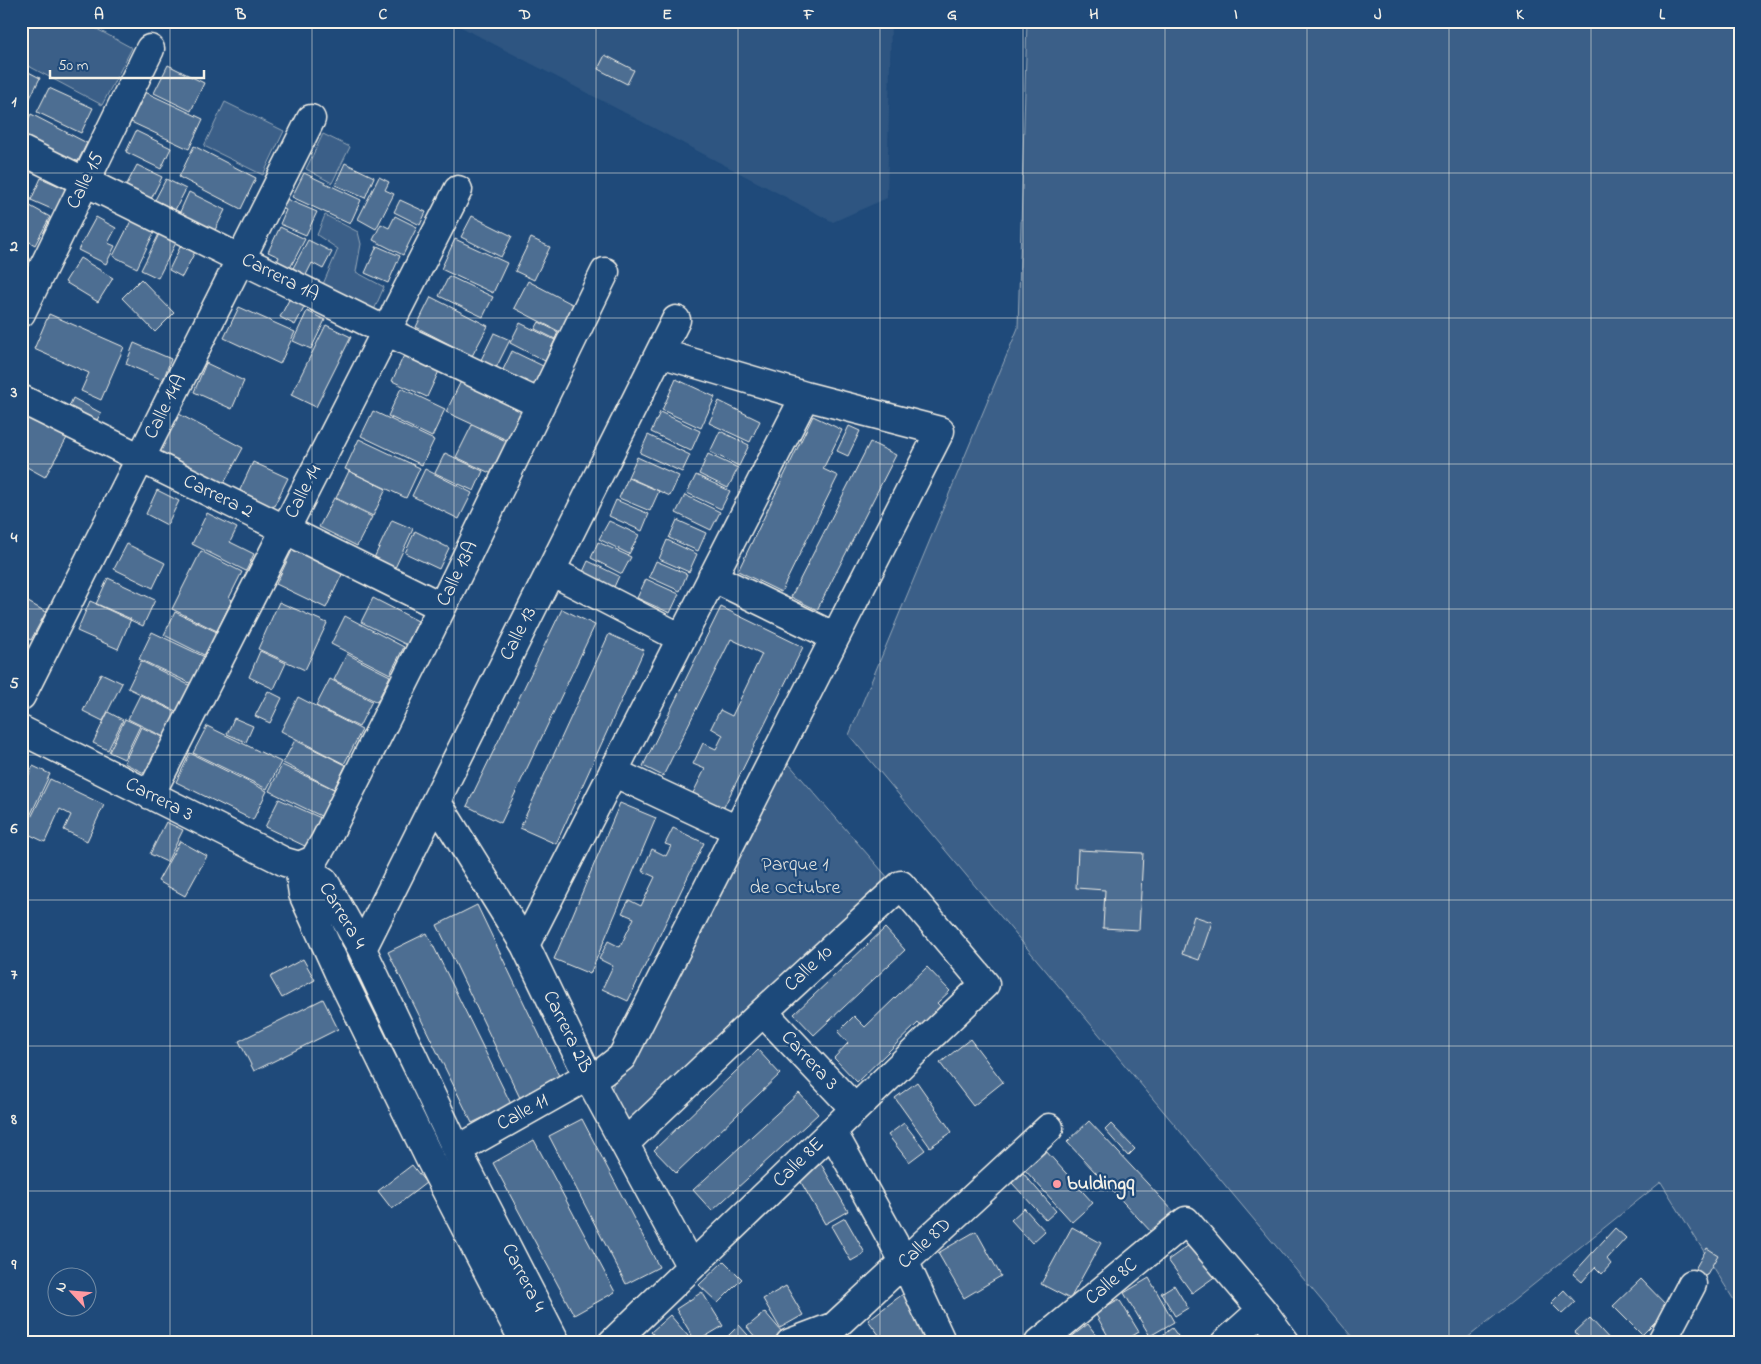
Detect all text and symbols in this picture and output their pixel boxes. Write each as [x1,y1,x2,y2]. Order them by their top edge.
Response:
text: A [94,3,104,27]
text: B [235,3,247,27]
text: C [379,3,388,27]
text: D [518,3,531,27]
text: E [662,3,672,27]
text: F [803,3,815,27]
text: G [947,3,957,27]
text: H [1089,3,1099,27]
text: I [1234,3,1238,27]
text: J [1374,3,1382,27]
text: K [1516,3,1525,27]
text: L [1659,3,1666,27]
scale bar [50,48,204,80]
text: 50 m [58,55,89,77]
text: 1 [11,90,17,114]
street label: Calle 15 [60,148,112,214]
text: 2 [9,235,18,259]
street label: Carrera 1A [236,246,324,310]
street label: Calle 14A [137,370,195,444]
text: 3 [10,381,18,405]
street label: Calle 14 [278,460,330,524]
street label: Carrera 2 [178,468,258,527]
text: 4 [10,526,18,550]
street label: Calle 13A [430,536,486,612]
street label: Calle 13 [493,602,545,666]
text: 5 [9,672,19,696]
street label: Carrera 3 [120,770,198,830]
text: 6 [9,817,18,841]
park label: Parque 1 de Octubre [749,851,841,903]
street label: Carrera 4 [311,877,373,955]
street label: Calle 10 [778,939,840,999]
text: 7 [11,963,18,987]
street label: Carrera 2B [535,986,599,1078]
street label: Carrera 3 [773,1024,845,1098]
street label: Calle 11 [492,1087,554,1139]
text: 8 [10,1108,17,1132]
street label: Calle 8E [767,1131,831,1195]
place label: buldingq [1067,1170,1135,1200]
marker: buldingq [1051,1178,1063,1190]
street label: Calle 8D [891,1211,959,1277]
street label: Carrera 4 [493,1239,553,1317]
street label: Calle 8C [1079,1251,1145,1313]
text: 9 [11,1253,17,1277]
north arrow [48,1266,98,1316]
text: N [50,1278,73,1296]

